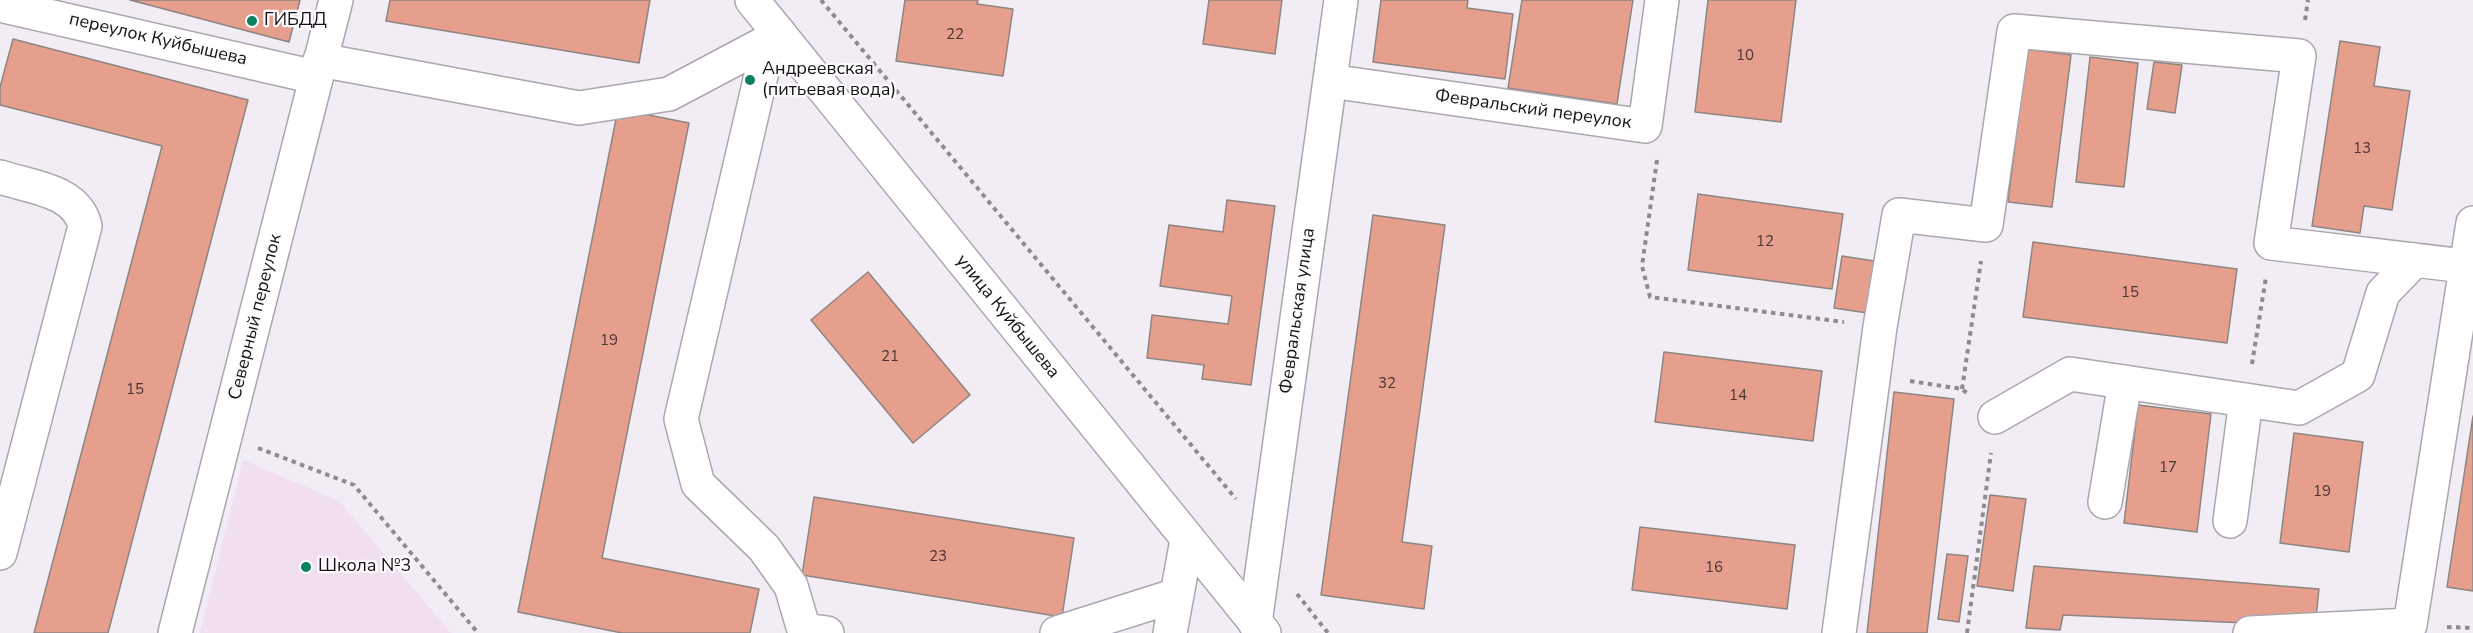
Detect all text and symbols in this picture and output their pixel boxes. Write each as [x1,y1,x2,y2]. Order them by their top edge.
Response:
street label: переулок Куйбышева [67,9,249,71]
place label: ГИБДД [264,10,327,32]
marker: ГИБДД [245,14,259,28]
house number: 22 [946,26,964,44]
house number: 10 [1736,47,1754,65]
place label: Андреевская (питьевая вода) [762,59,896,101]
marker: Андреевская (питьевая вода) [743,73,757,87]
street label: Февральский переулок [1433,86,1633,134]
house number: 13 [2353,140,2371,158]
street label: Февральская улица [1276,227,1320,395]
street label: Северный переулок [225,232,287,402]
house number: 12 [1756,233,1774,251]
street label: улица Куйбышева [950,251,1064,383]
house number: 15 [2121,284,2139,302]
house number: 19 [600,332,618,350]
house number: 21 [881,348,899,366]
house number: 32 [1378,375,1396,393]
house number: 15 [126,381,144,399]
house number: 14 [1729,387,1747,405]
house number: 17 [2159,459,2177,477]
house number: 19 [2313,483,2331,501]
house number: 23 [929,548,947,566]
place label: Школа №3 [318,556,411,578]
house number: 16 [1705,559,1723,577]
marker: Школа №3 [299,560,313,574]

